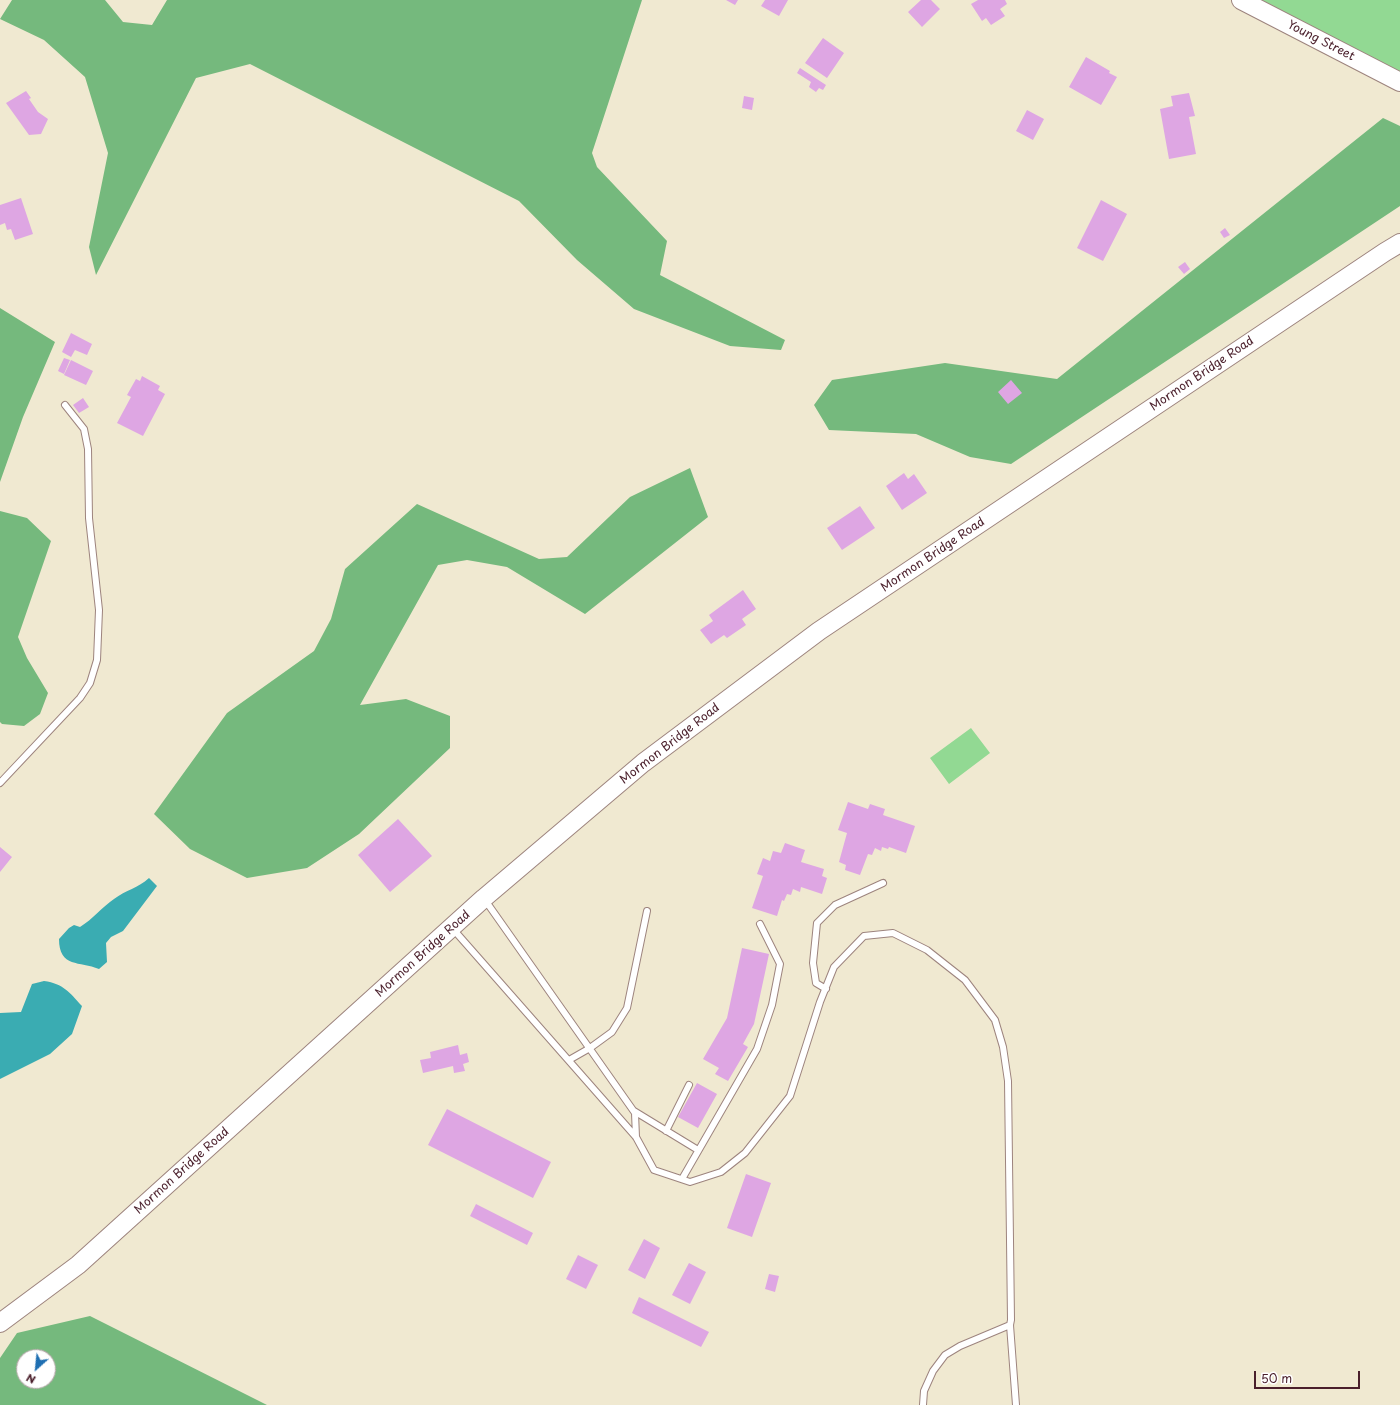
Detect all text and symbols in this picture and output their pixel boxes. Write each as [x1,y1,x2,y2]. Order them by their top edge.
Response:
street label: Young Street [1285,18,1357,64]
street label: Mormon Bridge Road [1147,334,1257,414]
street label: Mormon Bridge Road [878,515,988,595]
street label: Mormon Bridge Road [617,701,723,787]
street label: Mormon Bridge Road [373,908,473,1000]
street label: Mormon Bridge Road [132,1125,232,1217]
north arrow [16,1349,56,1389]
scale bar [1256,1363,1362,1389]
text: 50 m [1261,1369,1292,1387]
text: N [23,1370,39,1389]

